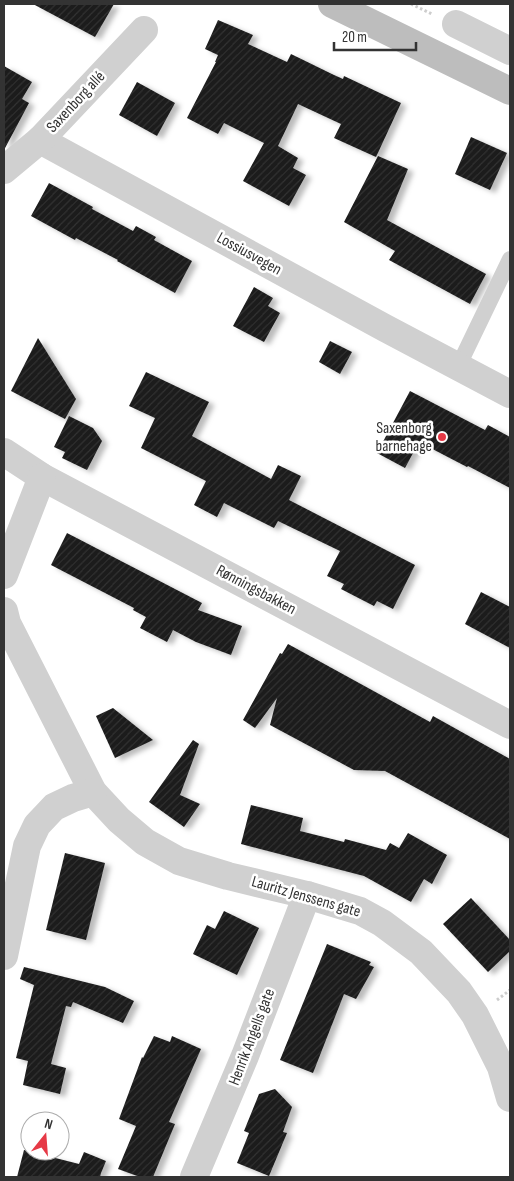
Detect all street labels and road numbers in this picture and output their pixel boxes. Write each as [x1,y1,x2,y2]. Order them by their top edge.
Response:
street label: Saxenborg allé [43,67,109,137]
street label: Lossiusvegen [213,228,285,280]
street label: Rønningsbakken [213,561,299,619]
street label: Lauritz Jenssens gate [249,872,363,922]
street label: Henrik Angells gate [225,986,279,1088]

